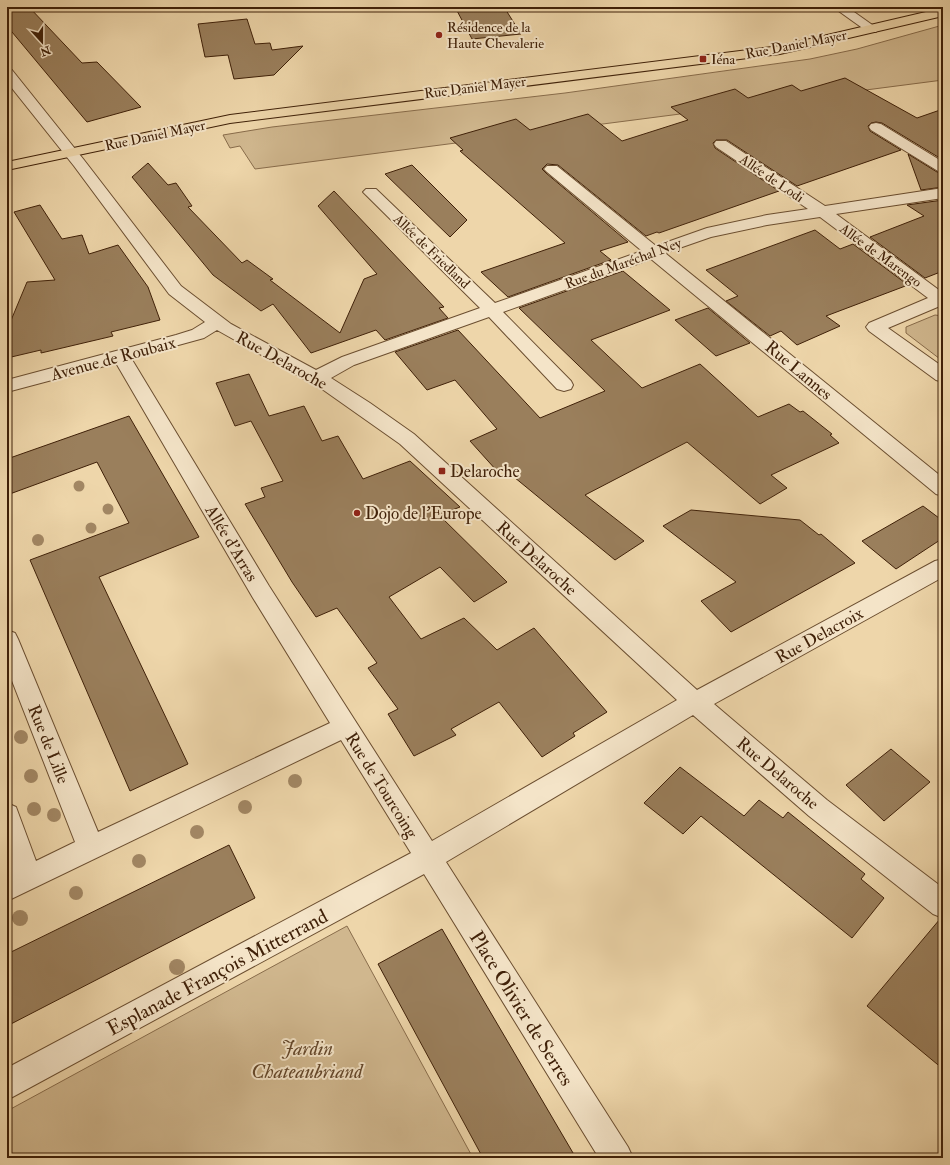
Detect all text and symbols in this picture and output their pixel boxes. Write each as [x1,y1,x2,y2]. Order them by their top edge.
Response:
place label: Résidence de la Haute Chevalerie [447,19,544,52]
north arrow [22,22,62,62]
street label: Rue Daniel Mayer [744,26,849,64]
marker: Résidence de la Haute Chevalerie [434,30,444,40]
text: N [37,43,53,59]
place label: Iéna [711,51,736,68]
marker: Iéna [698,54,708,64]
street label: Rue Daniel Mayer [423,73,528,103]
street label: Rue Daniel Mayer [103,116,208,155]
street label: Allée de Lodi [735,150,807,206]
street label: Allée de Friedland [389,210,474,292]
street label: Allée de Marengo [835,219,925,291]
street label: Rue du Maréchal Ney [563,234,685,293]
street label: Rue Delaroche [232,327,331,394]
street label: Avenue de Roubaix [48,332,178,385]
street label: Rue Lannes [761,336,837,405]
place label: Delaroche [450,461,520,482]
marker: Delaroche [437,466,447,476]
street label: Allée d'Arras [200,500,263,585]
place label: Dojo de l'Europe [365,503,482,525]
marker: Dojo de l'Europe [352,508,362,518]
street label: Rue Delaroche [492,517,581,600]
street label: Rue Delacroix [772,602,867,668]
street label: Rue de Lille [23,702,74,787]
street label: Rue de Tourcoing [341,728,423,843]
street label: Rue Delaroche [732,733,823,814]
street label: Esplanade François Mitterrand [103,903,333,1042]
street label: Place Olivier de Serres [464,926,579,1091]
park label: Jardin Chateaubriand [251,1036,364,1084]

